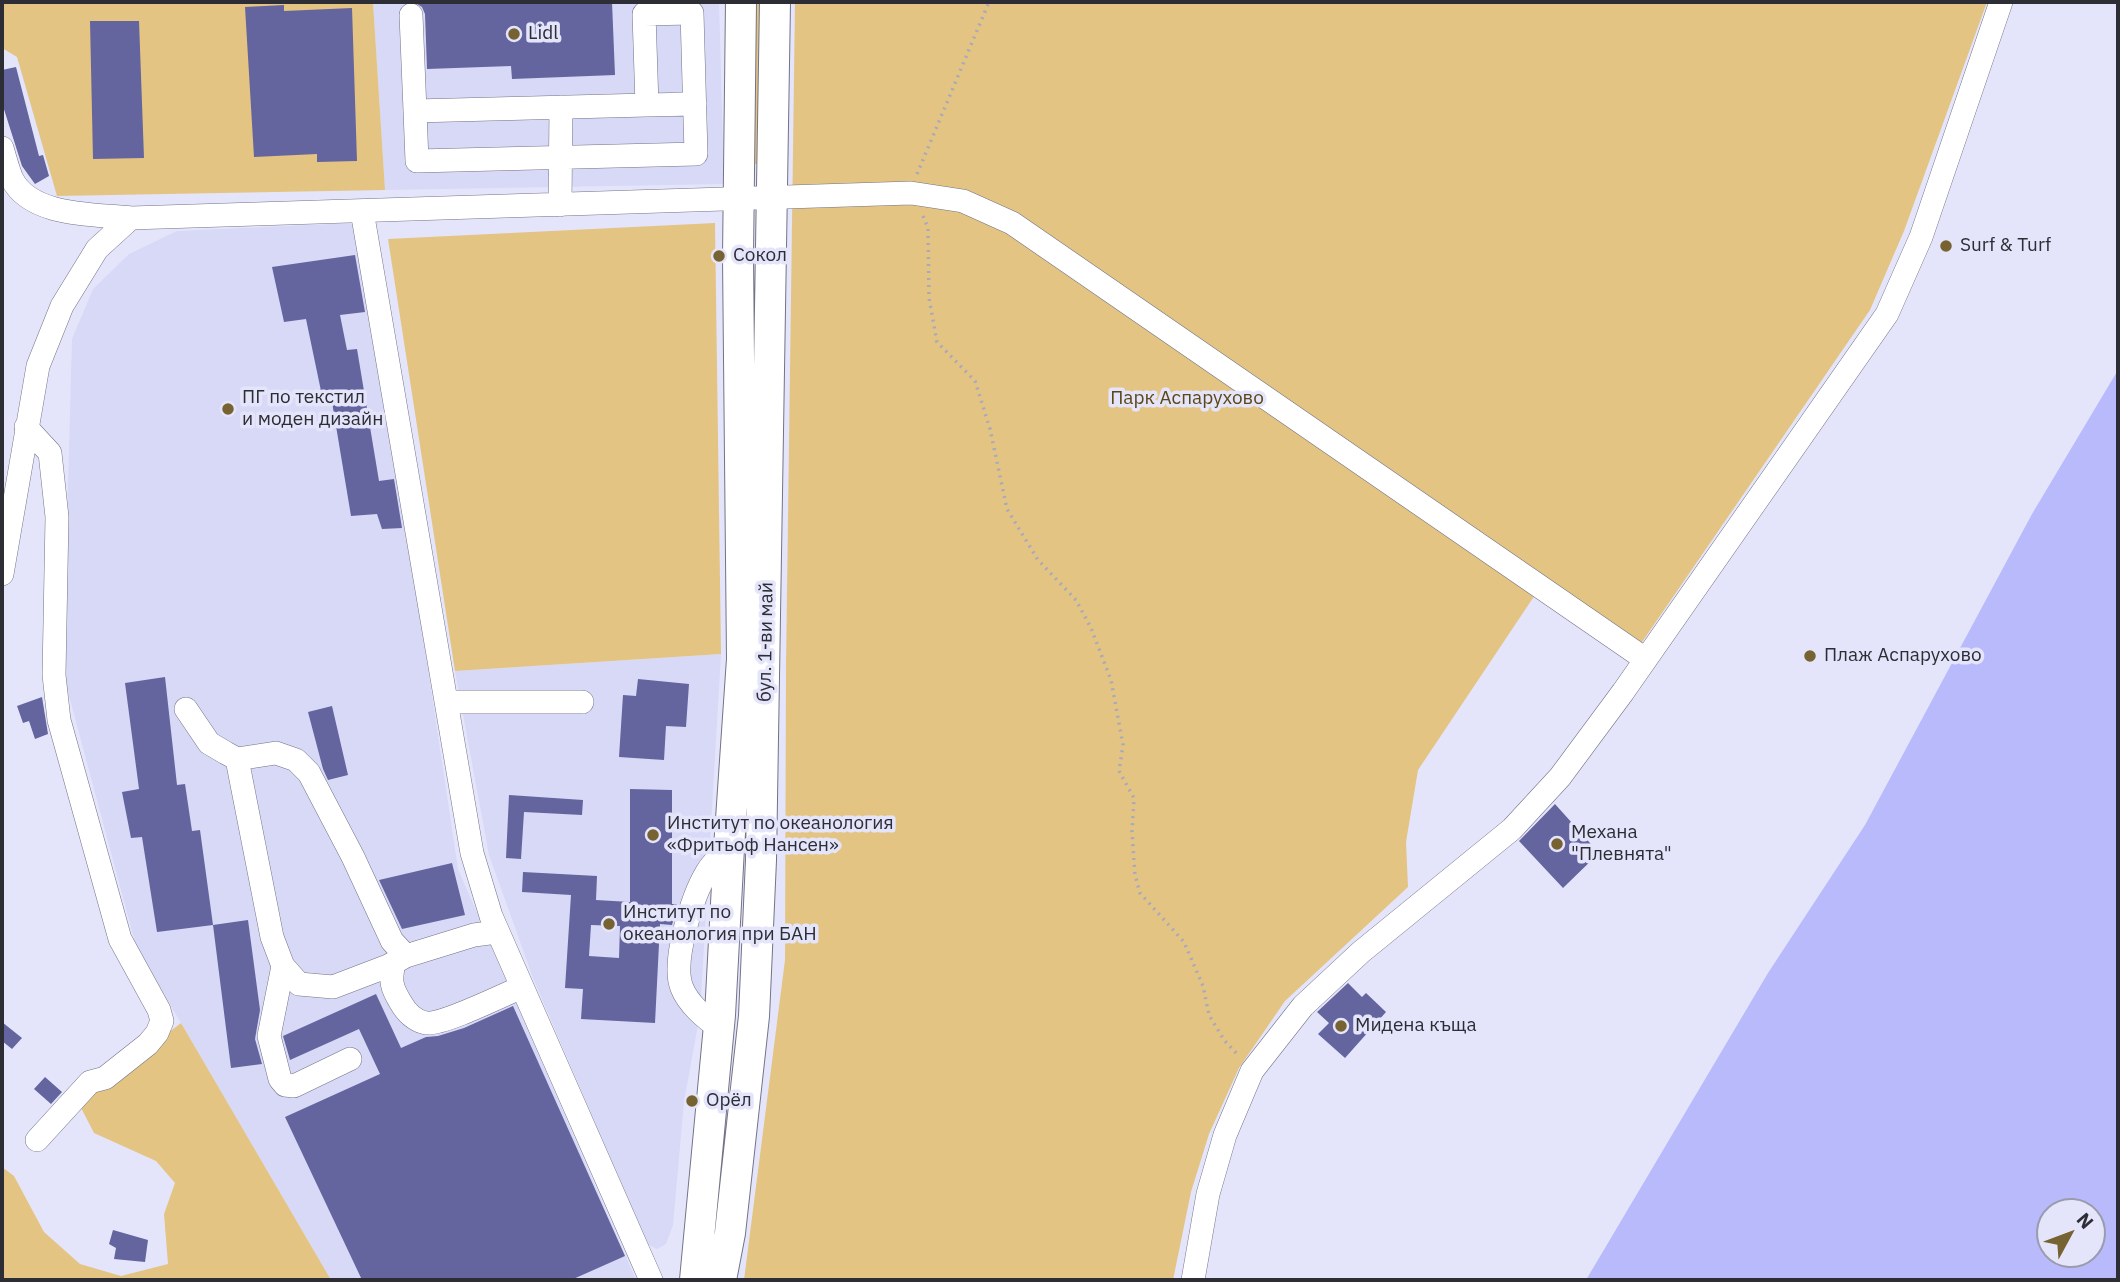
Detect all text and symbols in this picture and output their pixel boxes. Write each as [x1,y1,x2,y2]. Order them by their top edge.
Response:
place label: Lidl [528,23,558,45]
marker: Lidl [506,26,522,42]
place label: Surf & Turf [1960,235,2051,257]
marker: Surf & Turf [1938,238,1954,254]
place label: Сокол [733,245,787,267]
marker: Сокол [711,248,727,264]
place label: ПГ по текстил и моден дизайн [242,387,383,431]
park label: Парк Аспарухово [1110,388,1264,410]
marker: ПГ по текстил и моден дизайн [220,401,236,417]
street label: бул. 1-ви май [754,582,778,702]
place label: Плаж Аспарухово [1824,645,1982,667]
marker: Плаж Аспарухово [1802,648,1818,664]
place label: Институт по океанология «Фритьоф Нансен» [667,813,894,857]
place label: Механа "Плевнята" [1571,822,1672,866]
marker: Институт по океанология «Фритьоф Нансен» [645,827,661,843]
marker: Механа "Плевнята" [1549,836,1565,852]
place label: Институт по океанология при БАН [623,902,817,946]
marker: Институт по океанология при БАН [601,916,617,932]
place label: Мидена къща [1355,1015,1477,1037]
marker: Мидена къща [1333,1018,1349,1034]
place label: Орёл [706,1090,752,1112]
marker: Орёл [684,1093,700,1109]
north arrow [2036,1198,2106,1268]
text: N [2072,1207,2099,1234]

